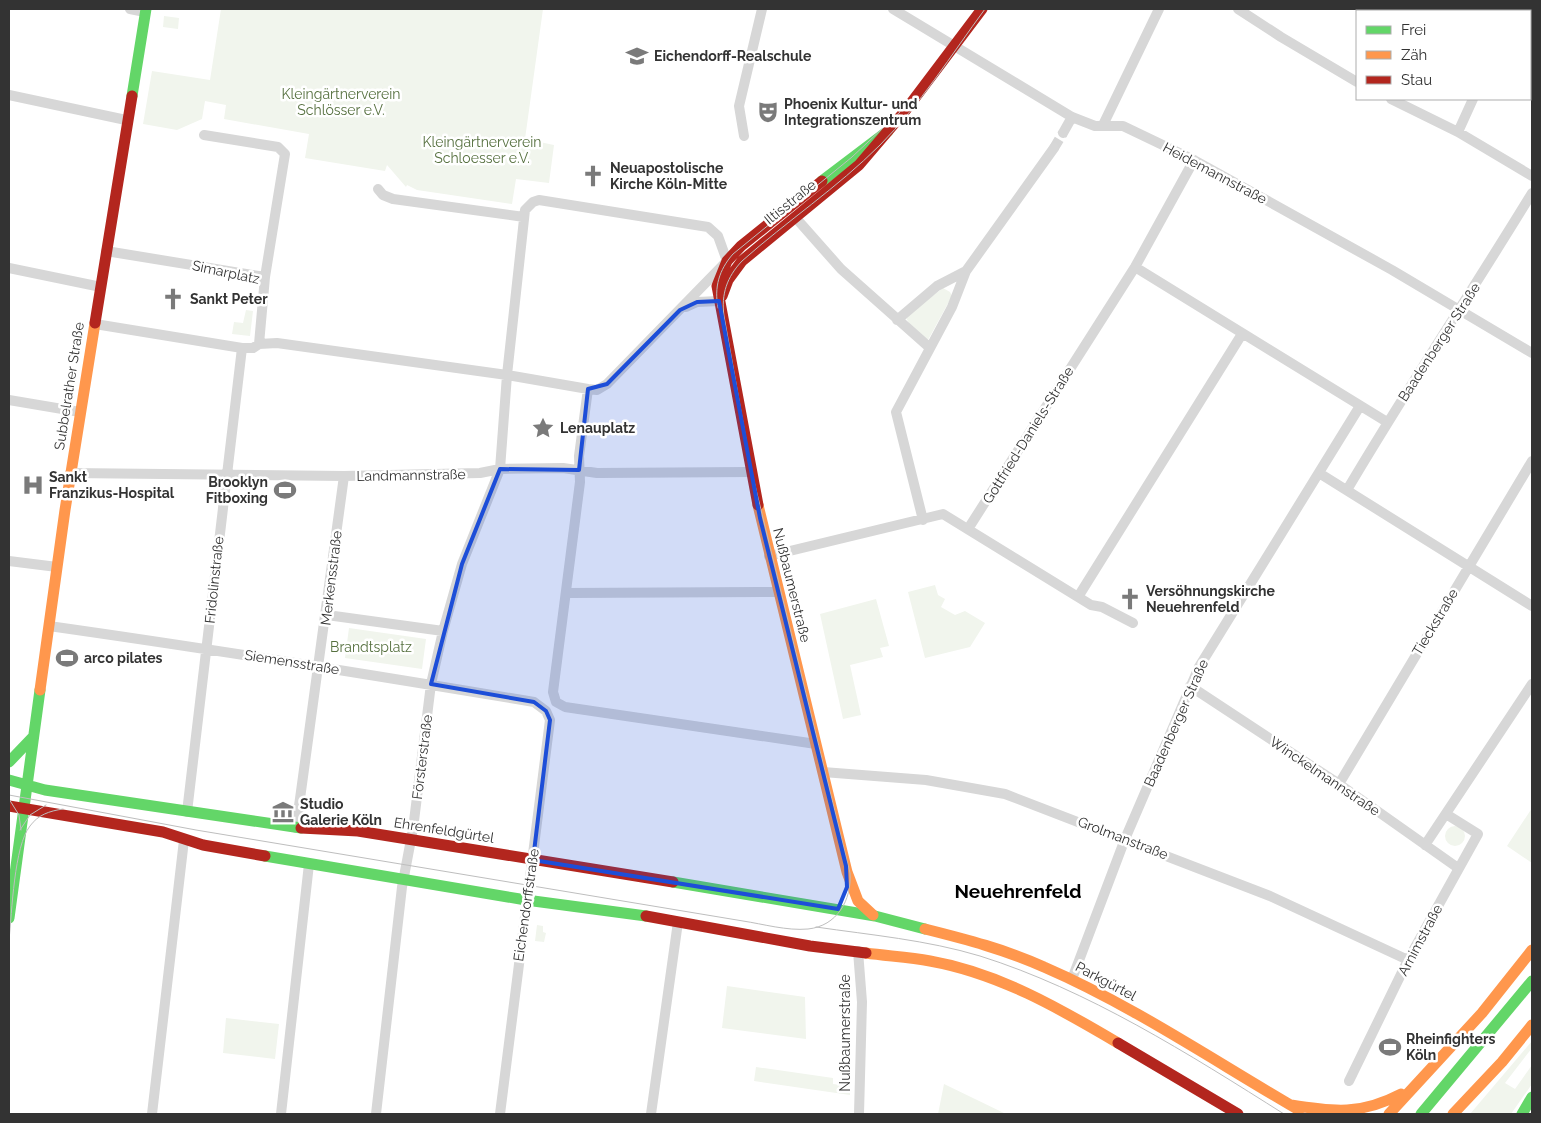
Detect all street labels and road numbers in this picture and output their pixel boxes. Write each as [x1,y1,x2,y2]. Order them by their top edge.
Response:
street label: Heidemannstraße [1160,139,1270,207]
street label: Iltisstraße [761,176,819,228]
street label: Simarplatz [191,257,261,287]
street label: Baadenberger Straße [1395,280,1483,404]
street label: Subbelrather Straße [51,321,87,451]
street label: Gottfried-Daniels-Straße [979,364,1077,506]
street label: Landmannstraße [356,466,466,484]
street label: Nußbaumerstraße [770,526,814,644]
street label: Merkensstraße [317,530,345,626]
street label: Fridolinstraße [201,536,227,624]
street label: Tieckstraße [1409,586,1461,658]
street label: Siemensstraße [243,647,341,677]
street label: Baadenberger Straße [1141,657,1211,789]
street label: Försterstraße [409,714,435,800]
street label: Winckelmannstraße [1267,733,1383,819]
street label: Grolmanstraße [1076,813,1170,863]
street label: Ehrenfeldgürtel [393,814,495,846]
street label: Eichendorffstraße [510,848,542,962]
street label: Arnimstraße [1395,902,1445,978]
street label: Parkgürtel [1073,958,1139,1004]
street label: Nußbaumerstraße [837,974,853,1092]

